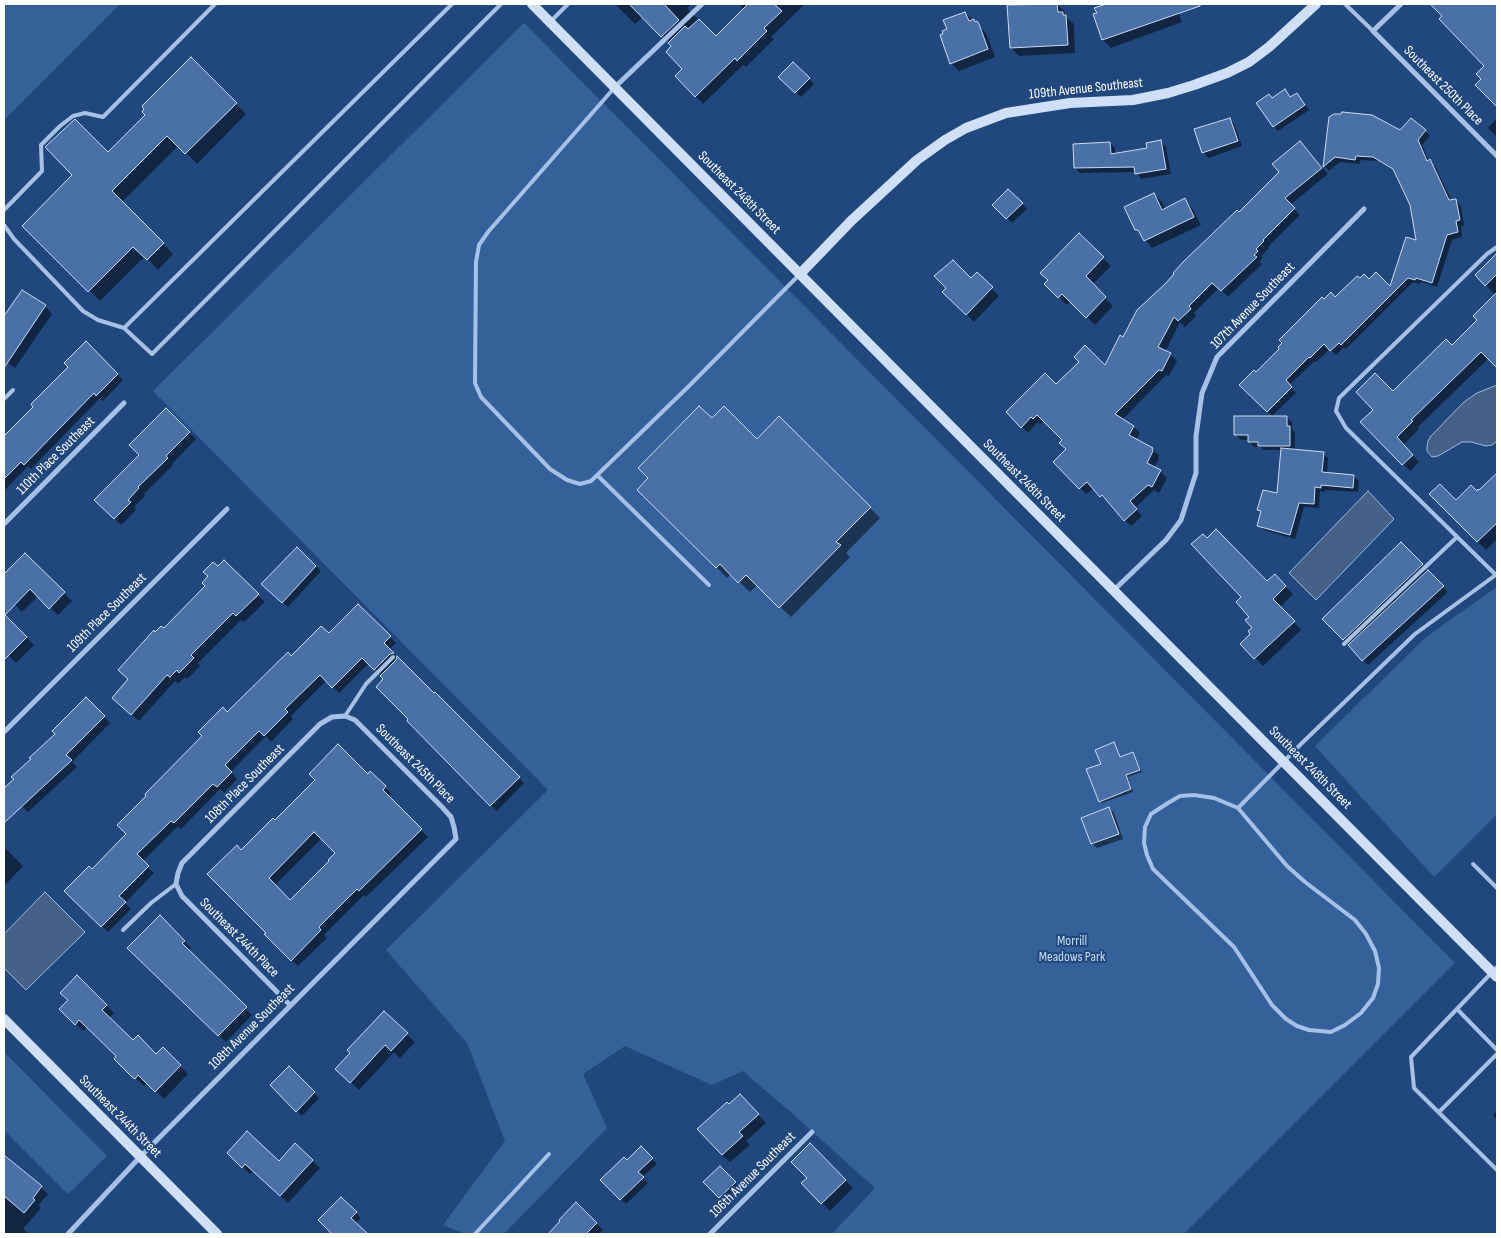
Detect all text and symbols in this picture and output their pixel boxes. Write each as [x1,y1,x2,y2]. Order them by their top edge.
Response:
street label: Southeast 250th Place [1400,43,1486,129]
street label: 109th Avenue Southeast [1028,75,1144,103]
street label: Southeast 248th Street [694,148,784,238]
street label: 107th Avenue Southeast [1207,259,1299,353]
street label: 110th Place Southeast [13,413,99,499]
street label: Southeast 248th Street [979,436,1069,526]
street label: 109th Place Southeast [64,570,150,656]
street label: Southeast 245th Place [372,721,458,807]
street label: Southeast 248th Street [1265,723,1355,813]
street label: 108th Place Southeast [202,741,288,827]
street label: Southeast 244th Place [196,895,282,981]
park label: Morrill Meadows Park [1039,933,1105,966]
street label: 108th Avenue Southeast [206,981,298,1073]
street label: Southeast 244th Street [75,1072,165,1162]
street label: 106th Avenue Southeast [707,1129,799,1221]

